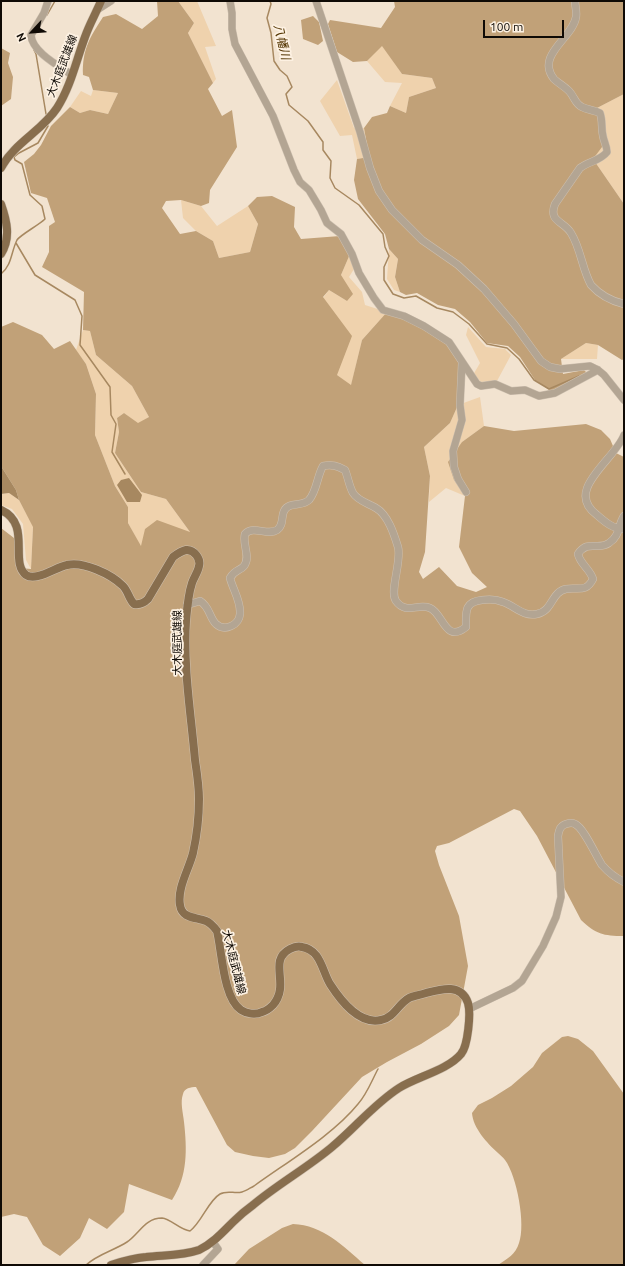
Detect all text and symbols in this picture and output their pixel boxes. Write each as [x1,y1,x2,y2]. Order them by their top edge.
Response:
north arrow [12,12,52,52]
scale bar [485,12,566,38]
text: 100 m [490,20,523,33]
water label: 八幡川 [271,23,293,61]
text: N [14,31,28,44]
street label: 大木庭武雄線 [44,33,80,99]
street label: 大木庭武雄線 [170,610,184,676]
street label: 大木庭武雄線 [220,928,248,996]

